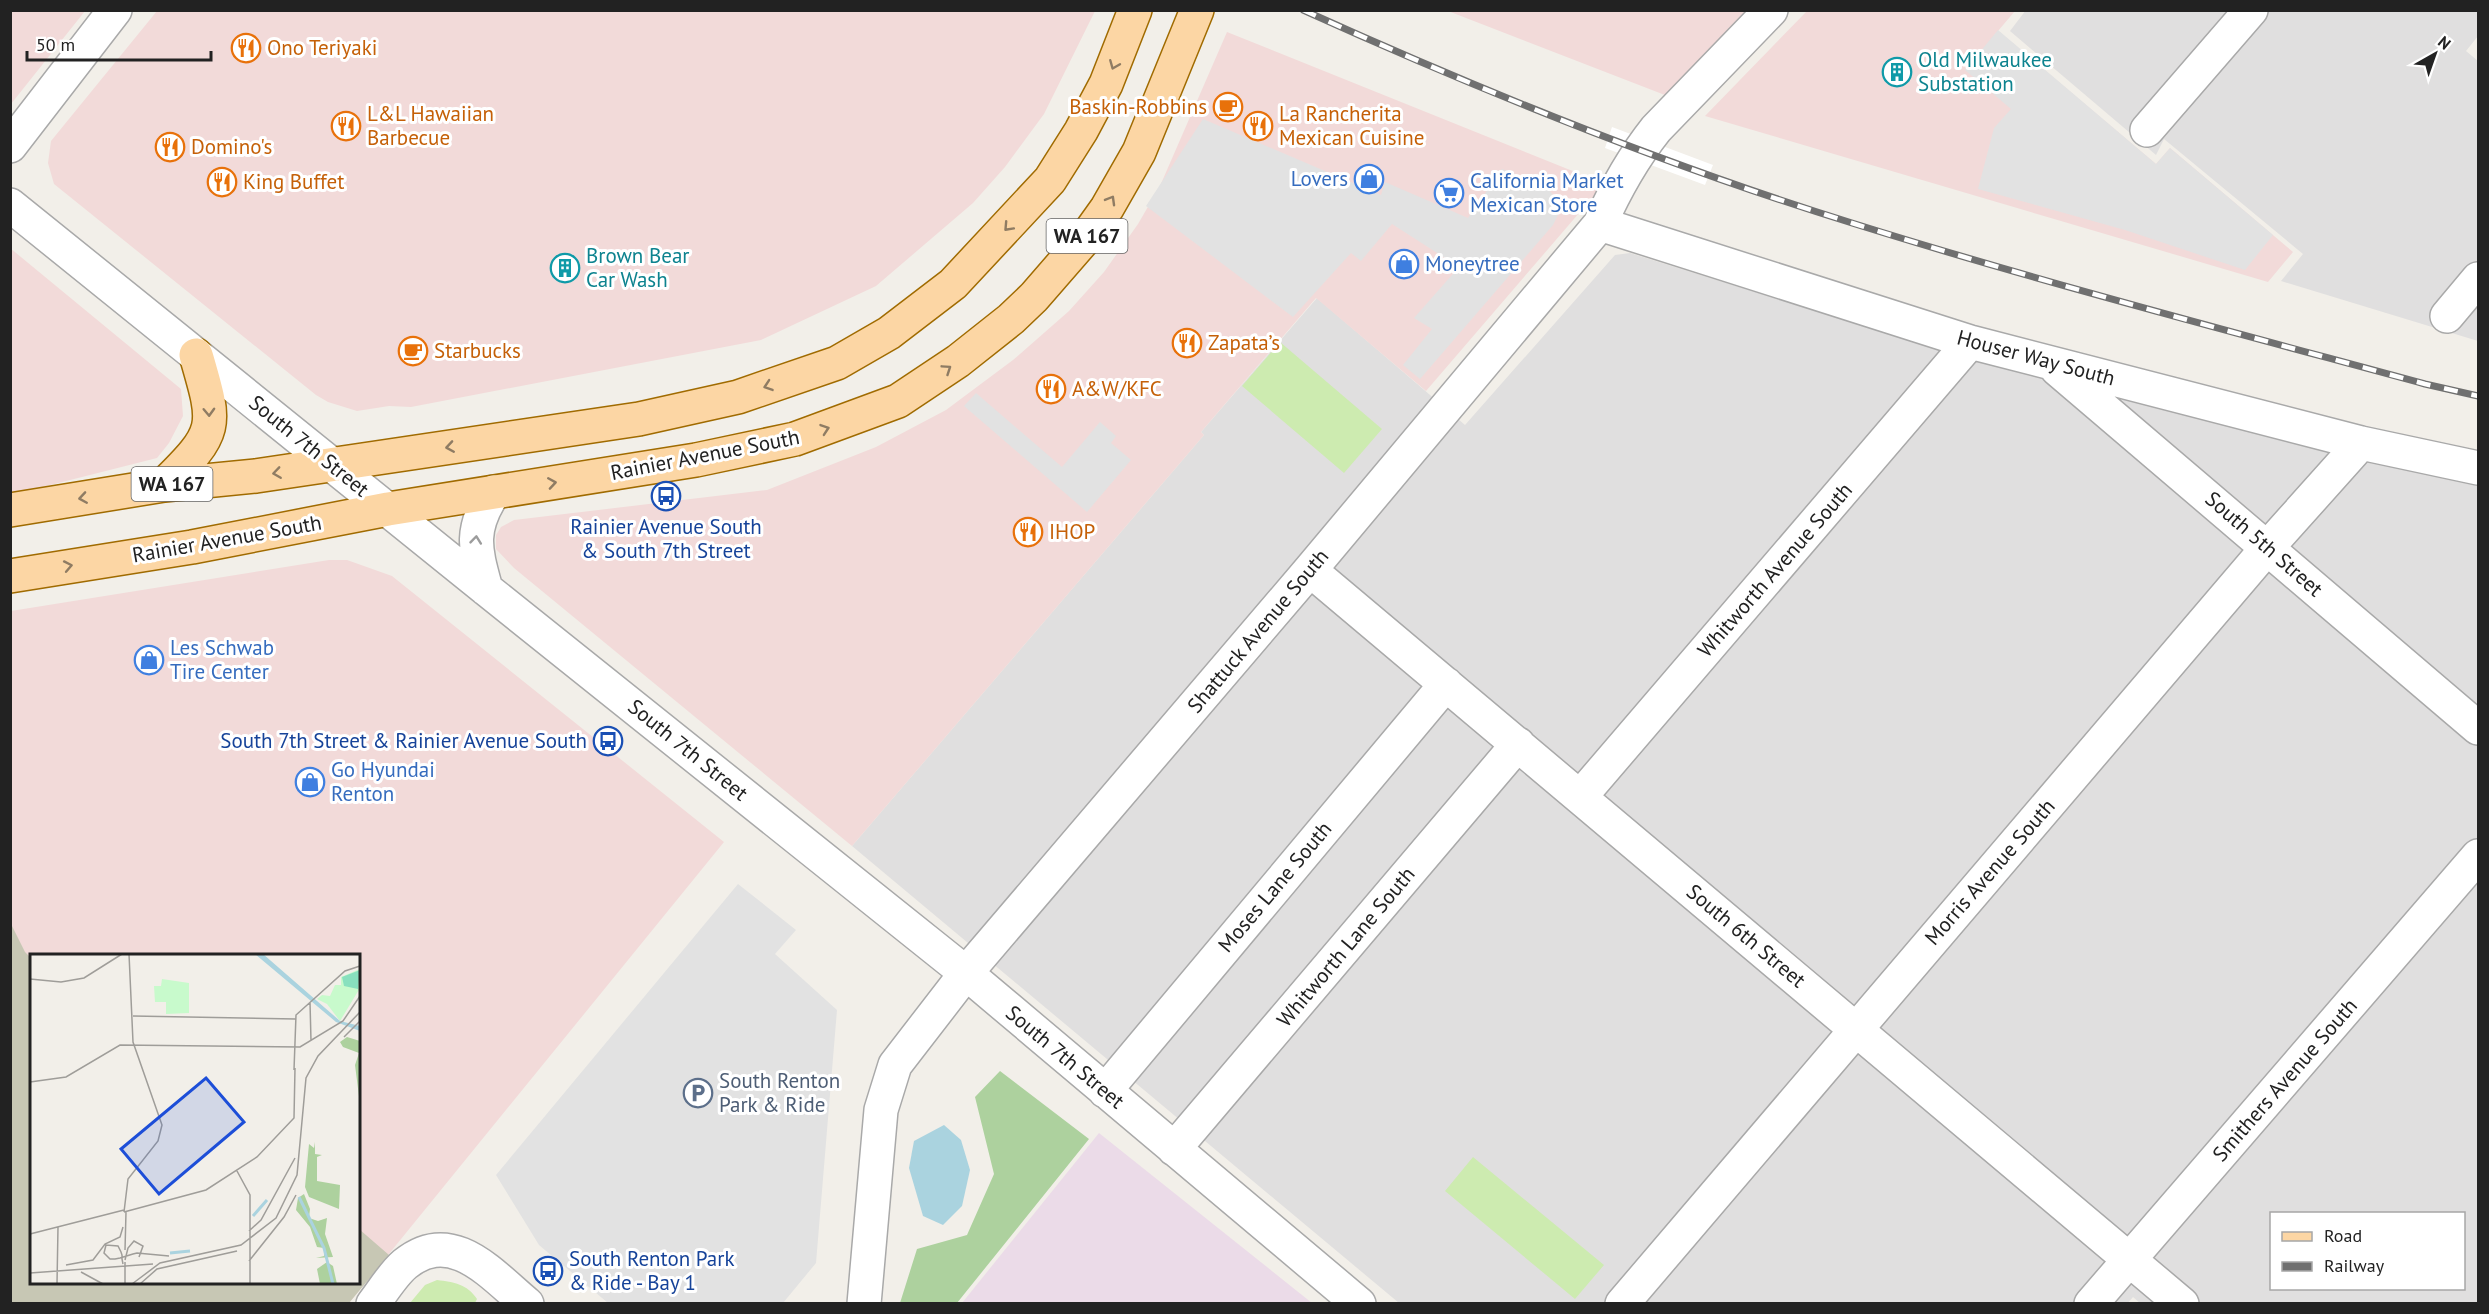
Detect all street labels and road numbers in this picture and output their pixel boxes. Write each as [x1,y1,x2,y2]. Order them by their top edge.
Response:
road number: WA 167 [1046,219,1128,253]
street label: Houser Way South [1954,323,2118,392]
street label: South 7th Street [244,389,375,502]
street label: Rainier Avenue South [608,423,802,486]
road number: WA 167 [132,467,213,501]
street label: Whitworth Avenue South [1691,477,1858,663]
street label: South 5th Street [2200,485,2329,602]
street label: Rainier Avenue South [130,509,324,568]
street label: Shattuck Avenue South [1181,543,1334,718]
street label: South 7th Street [623,693,754,806]
street label: Morris Avenue South [1919,793,2061,950]
street label: Moses Lane South [1212,816,1337,958]
street label: Whitworth Lane South [1271,861,1421,1032]
street label: South 6th Street [1681,878,1811,993]
street label: Smithers Avenue South [2206,992,2363,1167]
street label: South 7th Street [1000,999,1130,1114]

